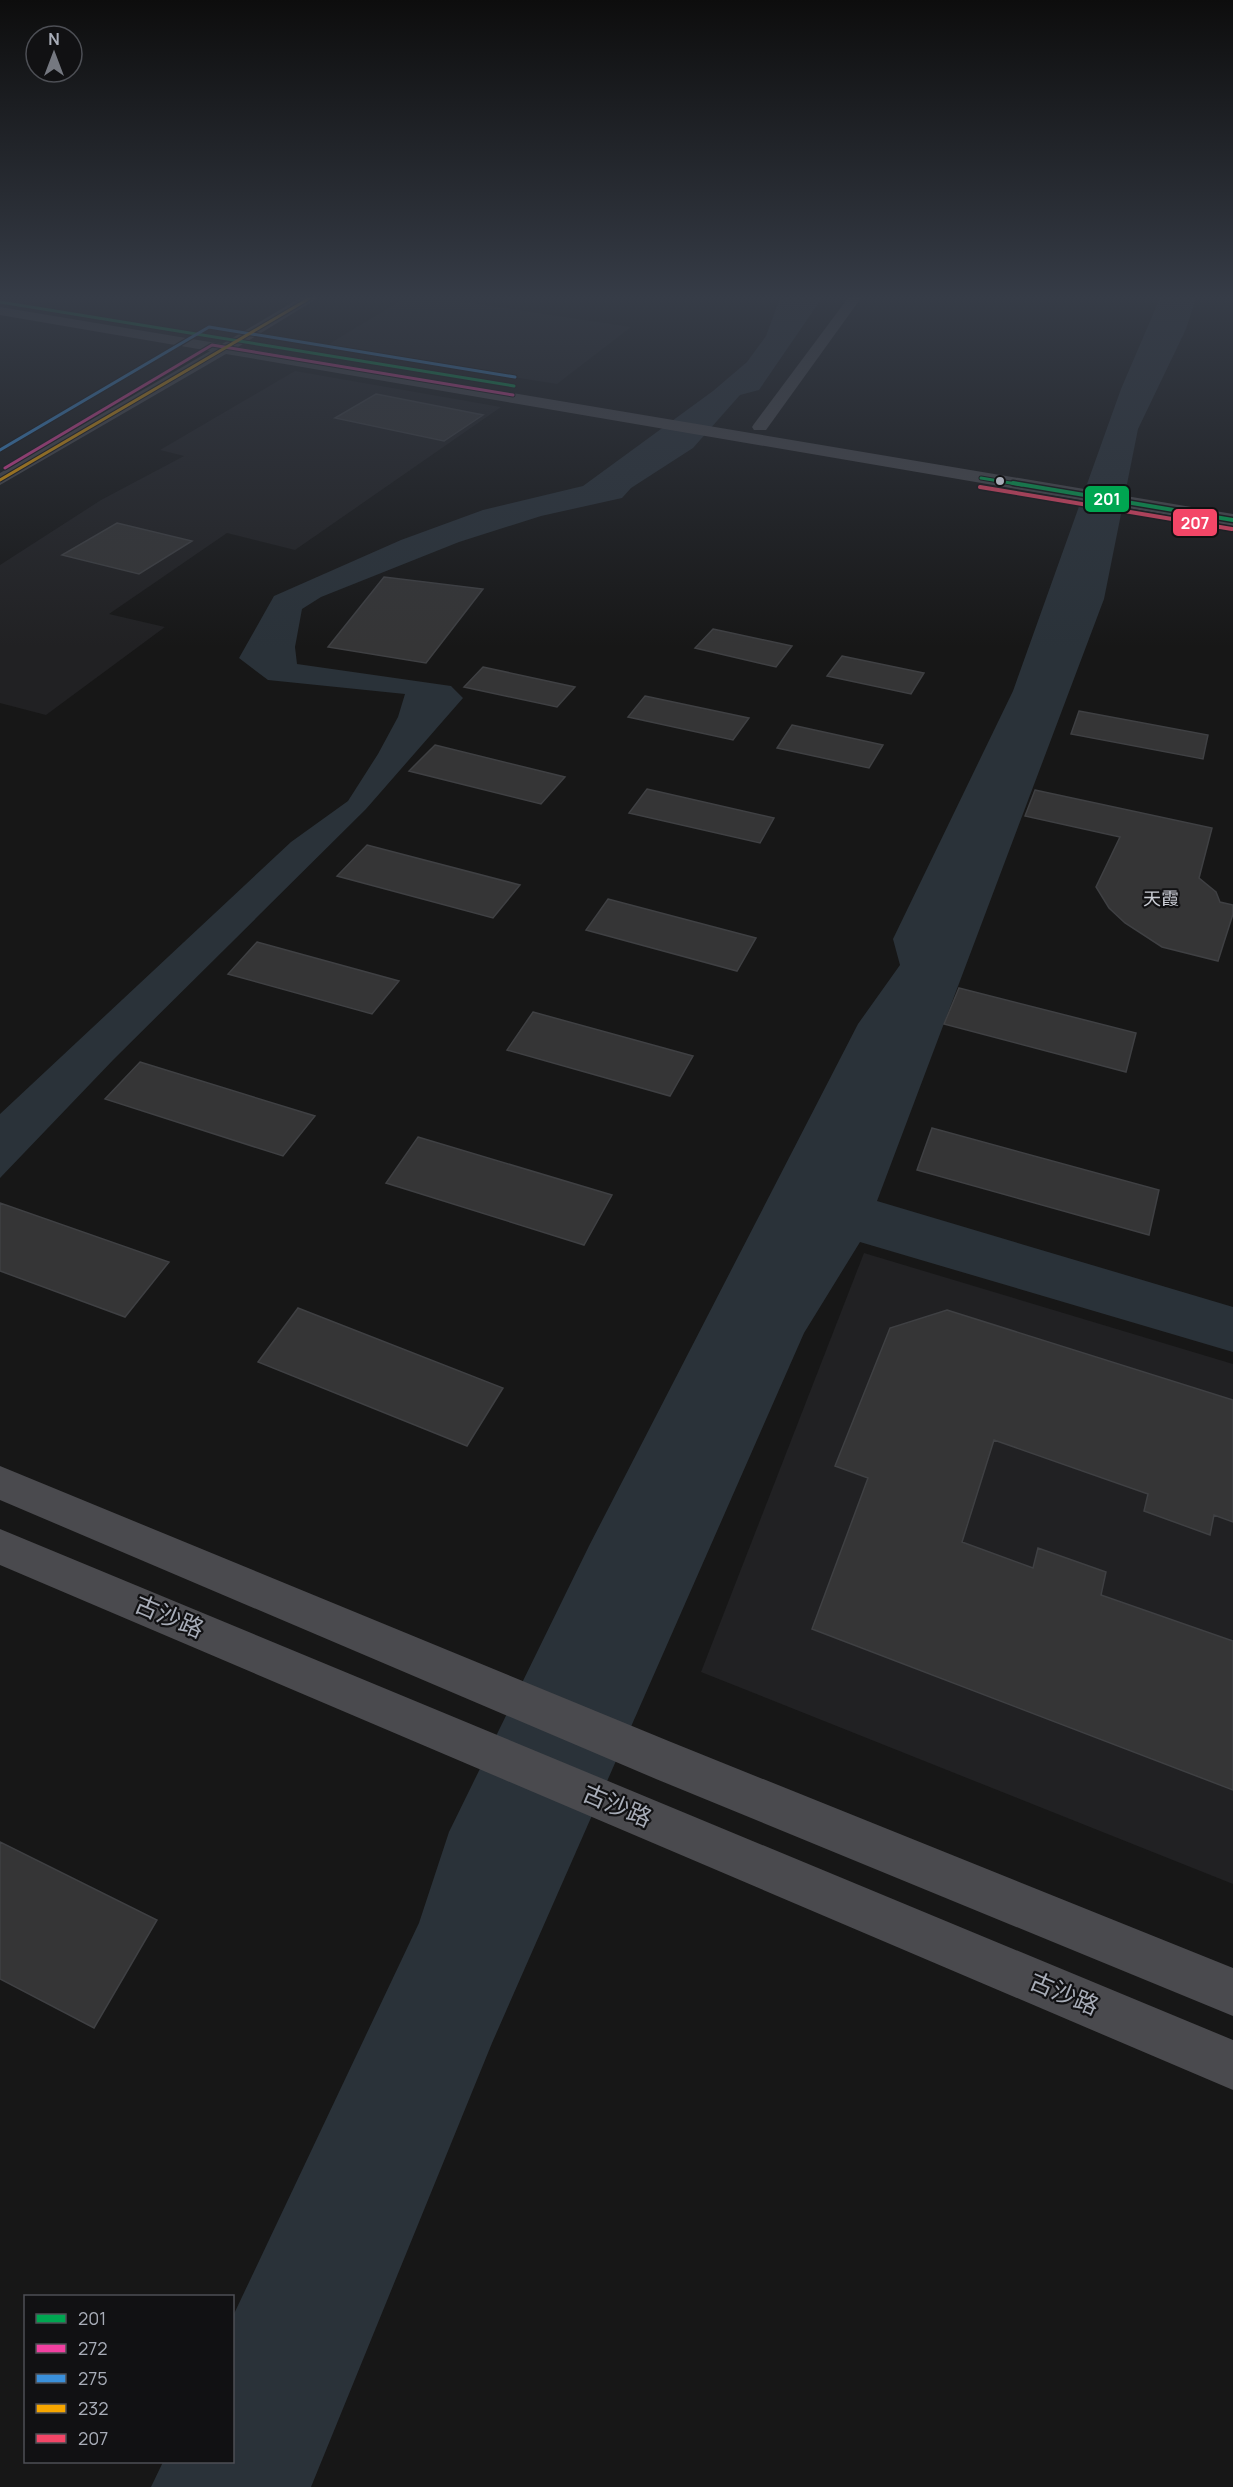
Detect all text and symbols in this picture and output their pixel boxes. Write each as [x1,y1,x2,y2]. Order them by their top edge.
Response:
north arrow [24,24,84,84]
text: N [48,28,60,50]
unlabelled marker [994,475,1006,487]
line badge: 201 [1084,485,1130,513]
text: 201 [1093,488,1121,510]
line badge: 207 [1172,508,1218,537]
text: 207 [1181,512,1209,534]
district label: 天霞 [1143,886,1179,910]
street label: 古沙路 [130,1586,209,1645]
street label: 古沙路 [578,1775,657,1834]
street label: 古沙路 [1025,1963,1104,2022]
legend [24,2295,234,2463]
text: 201 [78,2306,106,2330]
text: 272 [78,2336,108,2360]
text: 275 [78,2366,108,2390]
text: 232 [78,2396,108,2420]
text: 207 [78,2426,108,2450]

